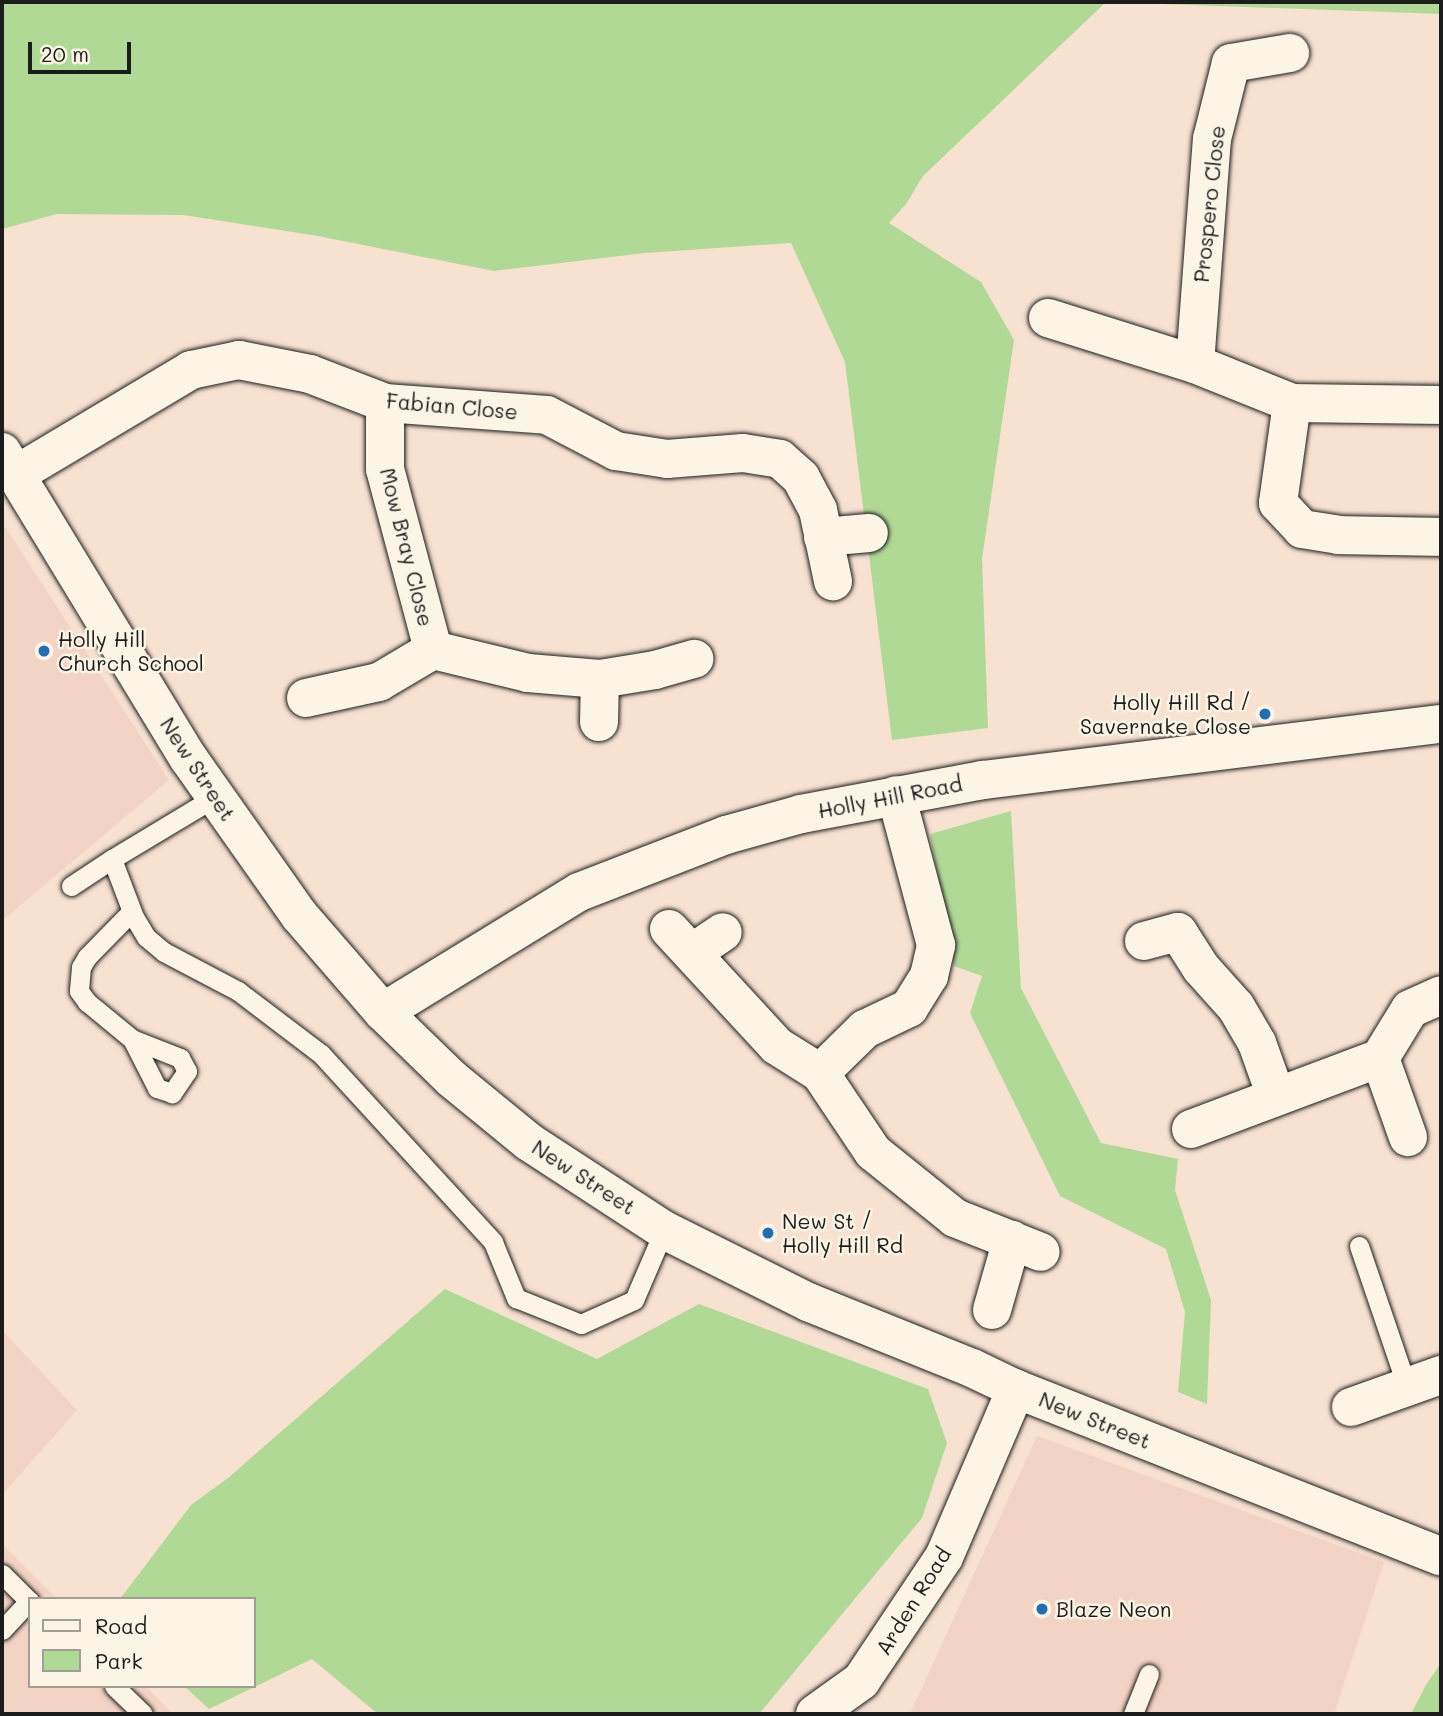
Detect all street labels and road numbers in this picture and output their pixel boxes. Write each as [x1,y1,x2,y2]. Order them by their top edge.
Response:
street label: Prospero Close [1188,124,1230,284]
street label: Fabian Close [385,388,519,424]
street label: Mow Bray Close [375,465,439,629]
street label: New Street [155,713,241,825]
street label: Holly Hill Road [816,771,964,823]
street label: New Street [528,1134,640,1220]
street label: New Street [1035,1386,1155,1454]
street label: Arden Road [870,1543,956,1659]

